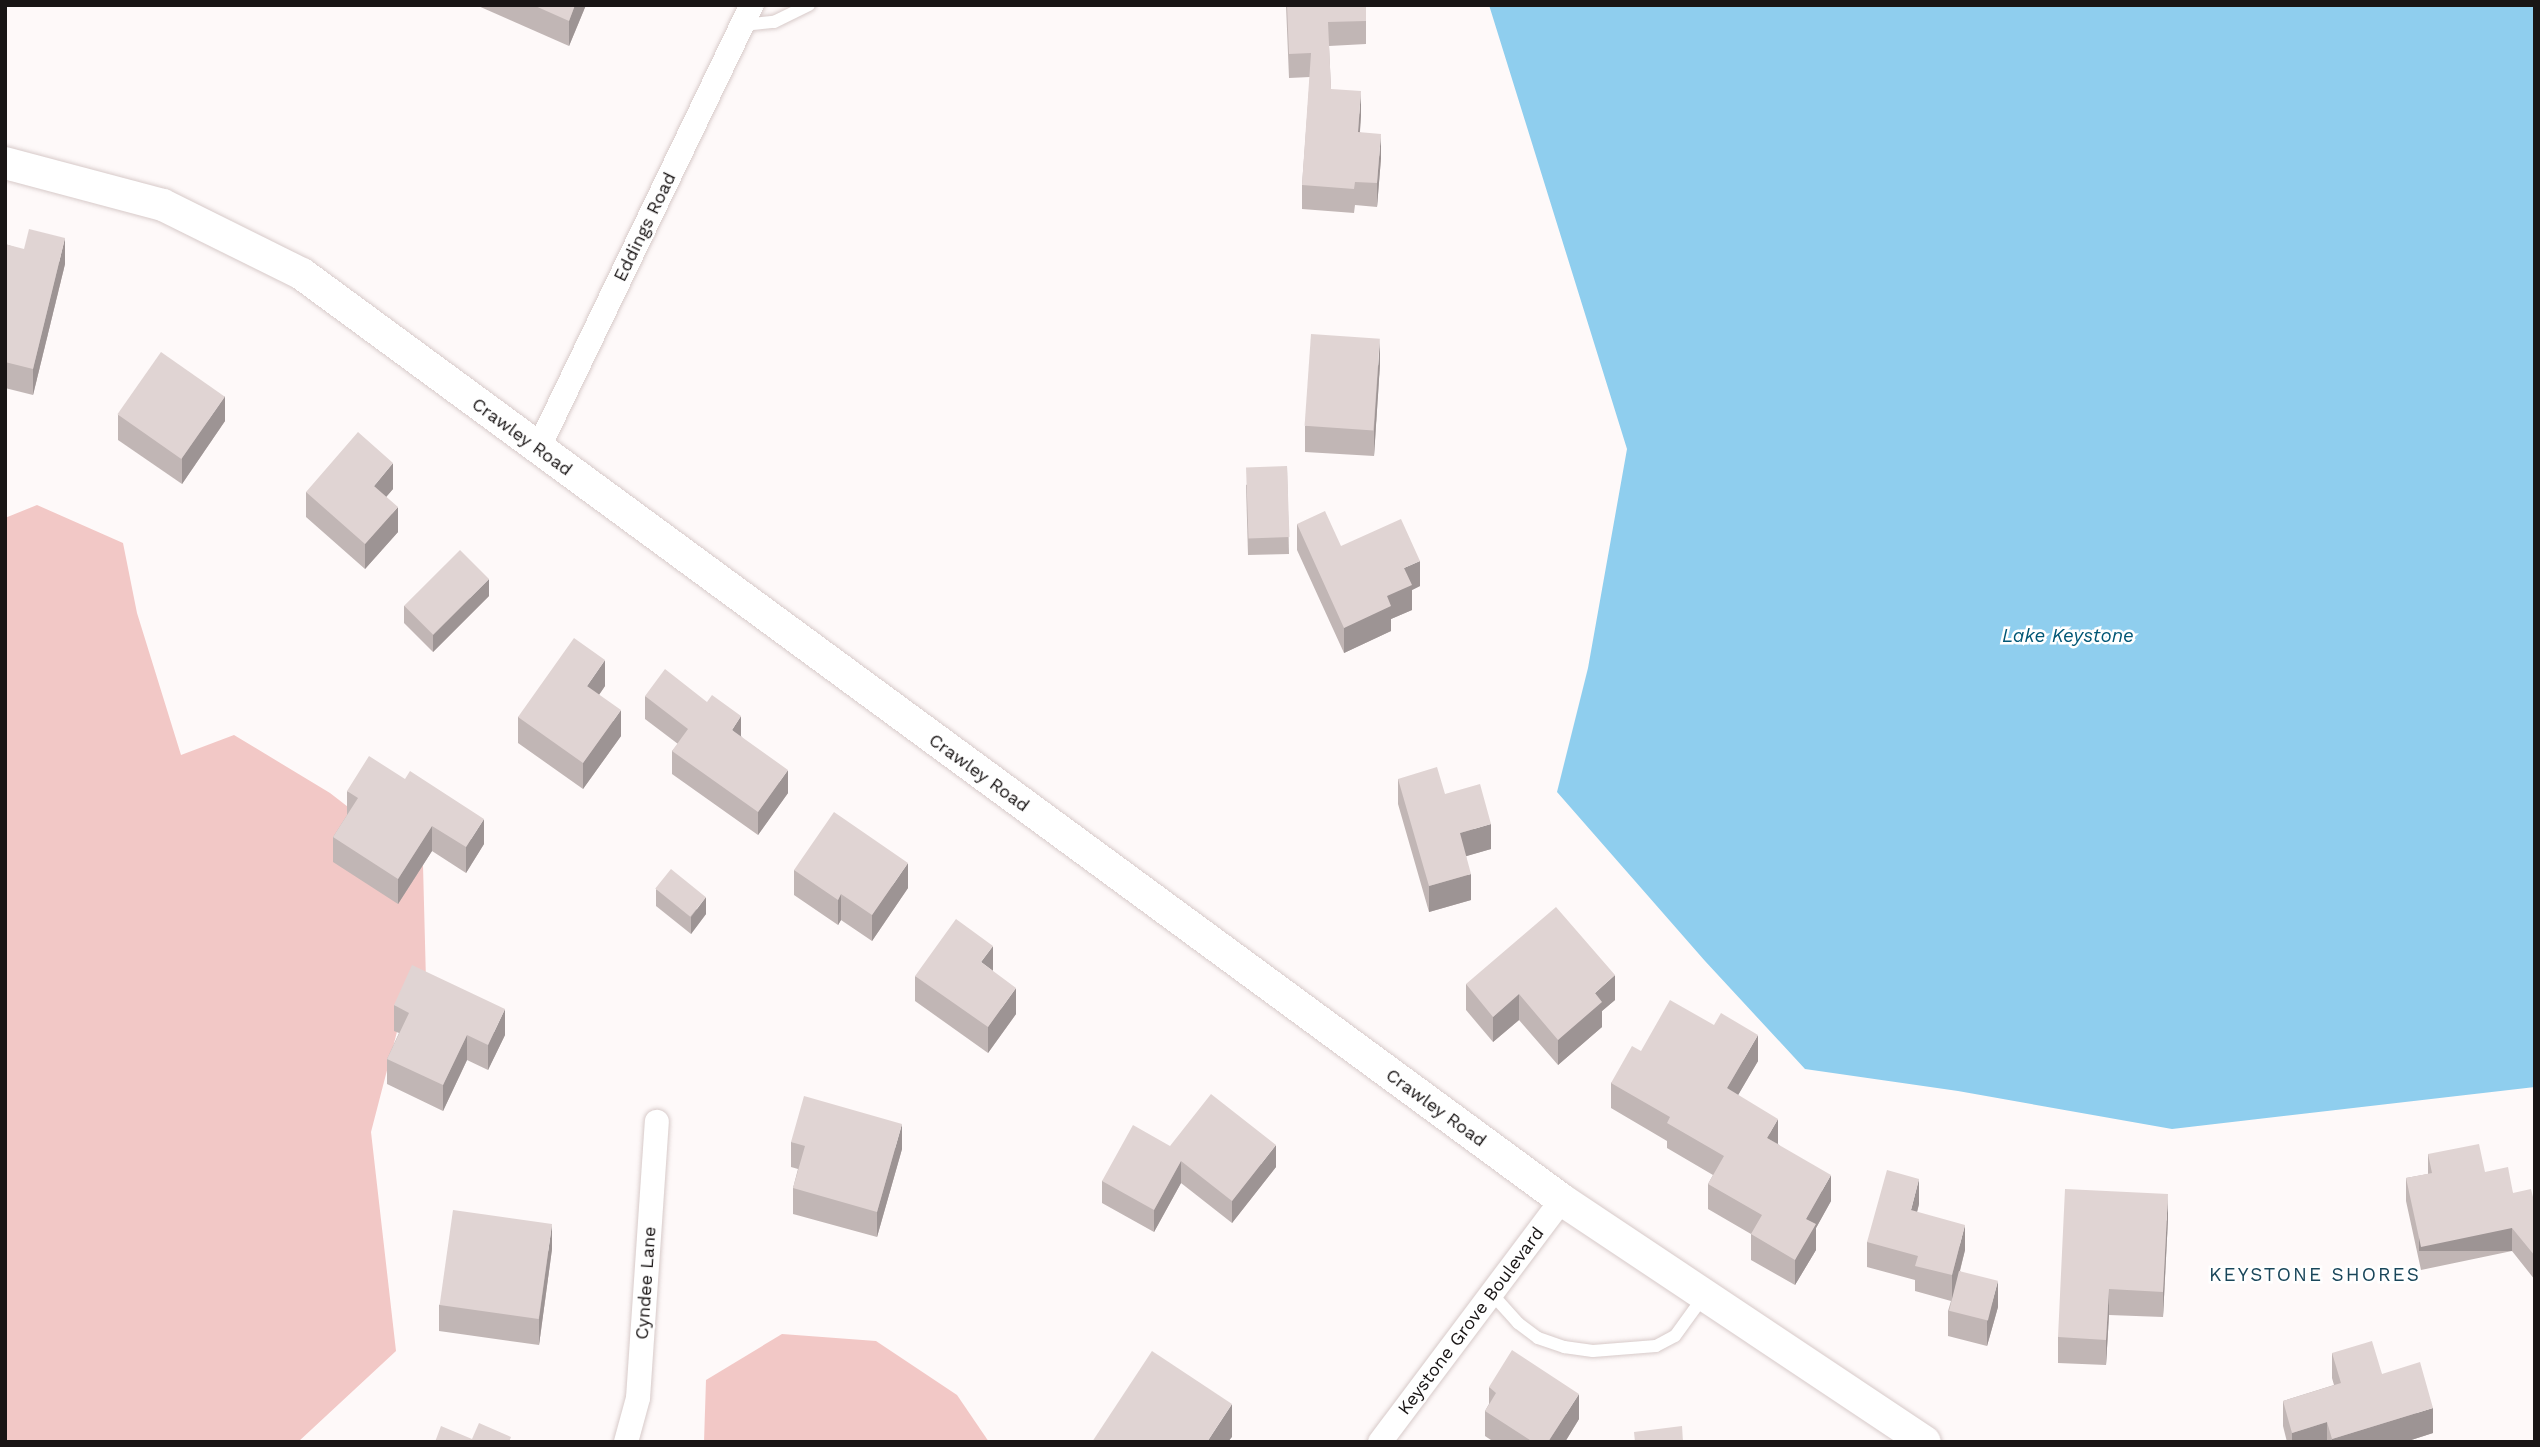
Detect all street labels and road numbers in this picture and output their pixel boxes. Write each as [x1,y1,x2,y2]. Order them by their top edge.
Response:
street label: Eddings Road [609,169,681,285]
street label: Crawley Road [467,393,577,481]
street label: Crawley Road [924,729,1034,817]
street label: Crawley Road [1381,1064,1491,1152]
street label: Keystone Grove Boulevard [1393,1223,1549,1419]
street label: Cyndee Lane [631,1226,661,1340]

